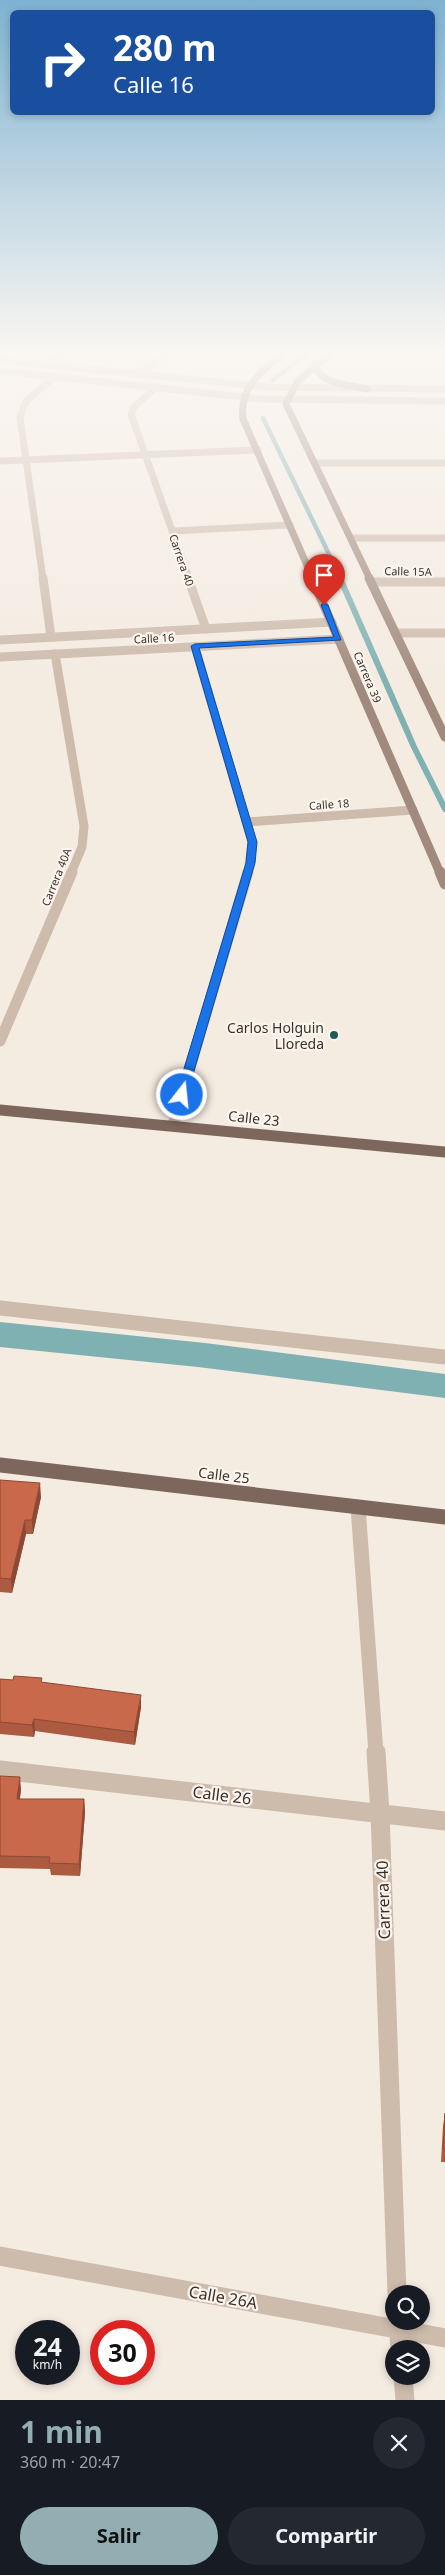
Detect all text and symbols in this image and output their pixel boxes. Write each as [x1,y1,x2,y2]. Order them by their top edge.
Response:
text: 280 m [113,24,216,71]
icon: right [30,30,95,95]
text: Calle 16 [113,69,194,99]
street label: Carrera 40 [166,532,198,588]
pin [303,554,345,605]
icon: arrive [310,561,338,589]
street label: Calle 15A [384,563,433,579]
street label: Calle 16 [133,629,175,647]
street label: Carrera 39 [351,649,385,705]
street label: Calle 18 [308,795,350,813]
street label: Carrera 40A [38,845,75,908]
place label: Carlos Holguin Lloreda [227,1018,324,1053]
marker: Carlos Holguin Lloreda [328,1029,340,1041]
position arrow [155,1068,207,1120]
street label: Calle 23 [227,1106,281,1130]
street label: Calle 25 [197,1462,251,1488]
street label: Calle 26 [191,1780,253,1810]
street label: Carrera 40 [371,1860,395,1940]
street label: Calle 26A [187,2280,260,2314]
map controls [385,2285,430,2385]
button: search [385,2285,430,2330]
speed limit sign: 30 [90,2320,155,2385]
text: 24 [33,2329,62,2363]
button: layers [385,2340,430,2385]
text: km/h [33,2356,62,2373]
text: 1 min [20,2411,103,2452]
button: close [373,2417,425,2469]
text: 360 m · 20:47 [20,2451,120,2473]
button: Salir [20,2507,218,2565]
button: Compartir [228,2507,425,2565]

